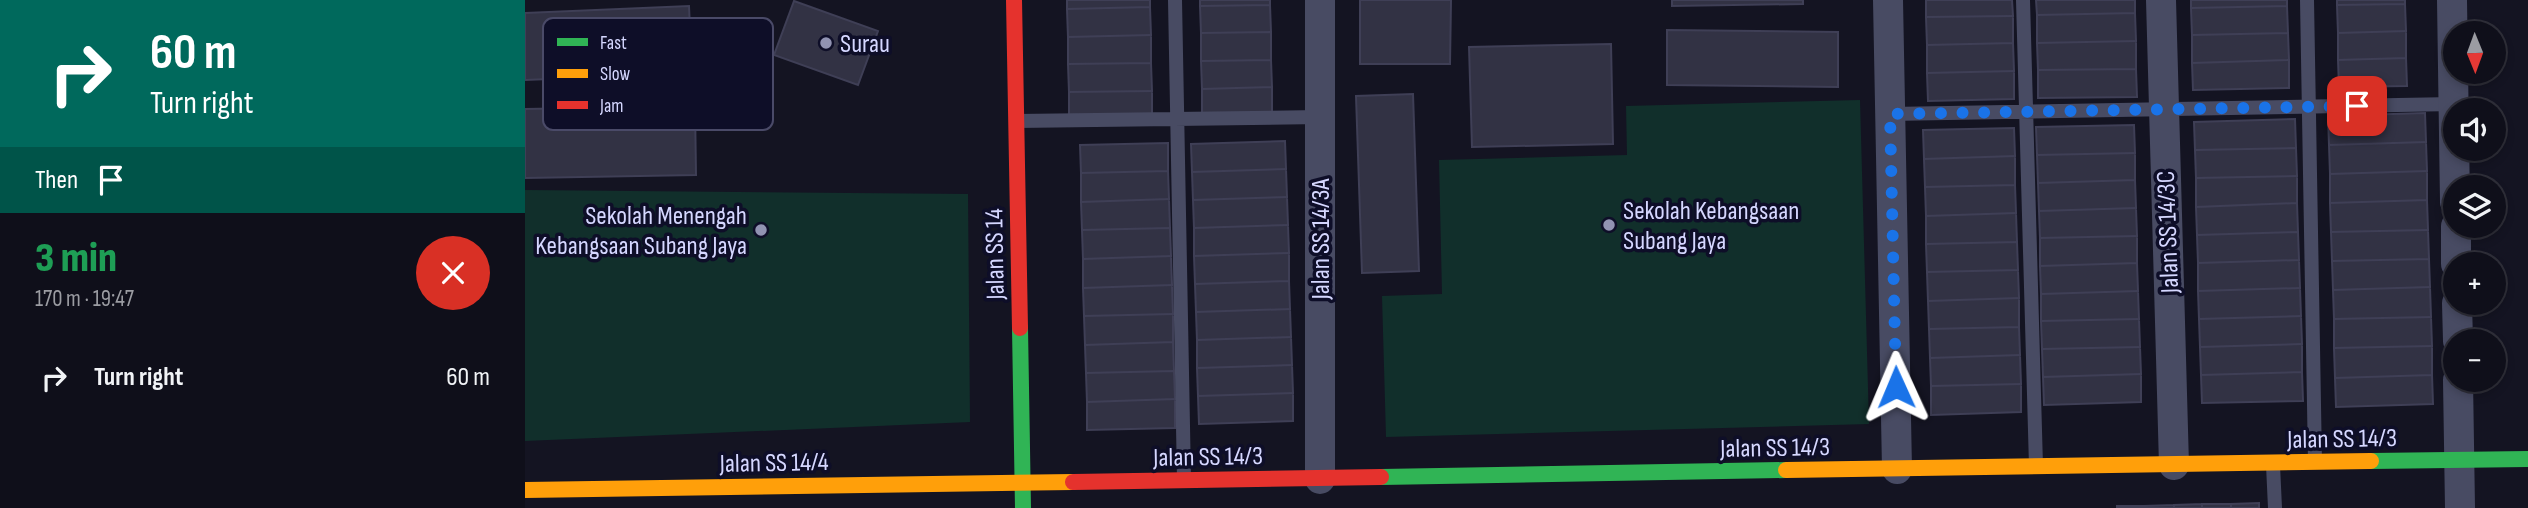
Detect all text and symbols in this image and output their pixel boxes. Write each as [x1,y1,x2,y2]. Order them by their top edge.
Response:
legend [543,18,773,130]
north arrow [2443,21,2506,84]
map controls [2443,21,2506,392]
text: 60 m [150,24,237,83]
icon: right [35,28,126,119]
place label: Surau [840,29,890,60]
text: Fast [600,32,627,55]
marker: Surau [818,35,834,51]
text: Slow [600,63,630,86]
pin [2327,76,2387,136]
text: Turn right [150,84,254,123]
icon: arrive [2338,87,2376,125]
text: Jam [599,95,623,118]
button: sound [2443,98,2506,161]
icon: arrive [92,161,130,199]
text: Then [35,165,78,196]
street label: Jalan SS 14/3C [2151,170,2186,295]
button: layers [2443,175,2506,238]
street label: Jalan SS 14/3A [1306,178,1337,300]
place label: Sekolah Kebangsaan Subang Jaya [1623,196,1799,257]
place label: Sekolah Menengah Kebangsaan Subang Jaya [535,201,747,262]
street label: Jalan SS 14 [979,208,1012,301]
marker: Sekolah Kebangsaan Subang Jaya [1601,217,1617,233]
marker: Sekolah Menengah Kebangsaan Subang Jaya [753,222,769,238]
text: 3 min [35,233,117,284]
button: close [416,236,490,310]
button: + [2443,252,2506,315]
text: 170 m · 19:47 [35,285,134,313]
button: − [2443,329,2506,392]
position arrow [1859,350,1933,424]
icon: right [35,359,73,397]
text: Turn right [94,362,183,393]
text: 60 m [446,362,490,393]
street label: Jalan SS 14/3 [2286,423,2397,456]
street label: Jalan SS 14/3 [1719,432,1830,465]
street label: Jalan SS 14/3 [1152,441,1263,474]
street label: Jalan SS 14/4 [718,447,829,480]

